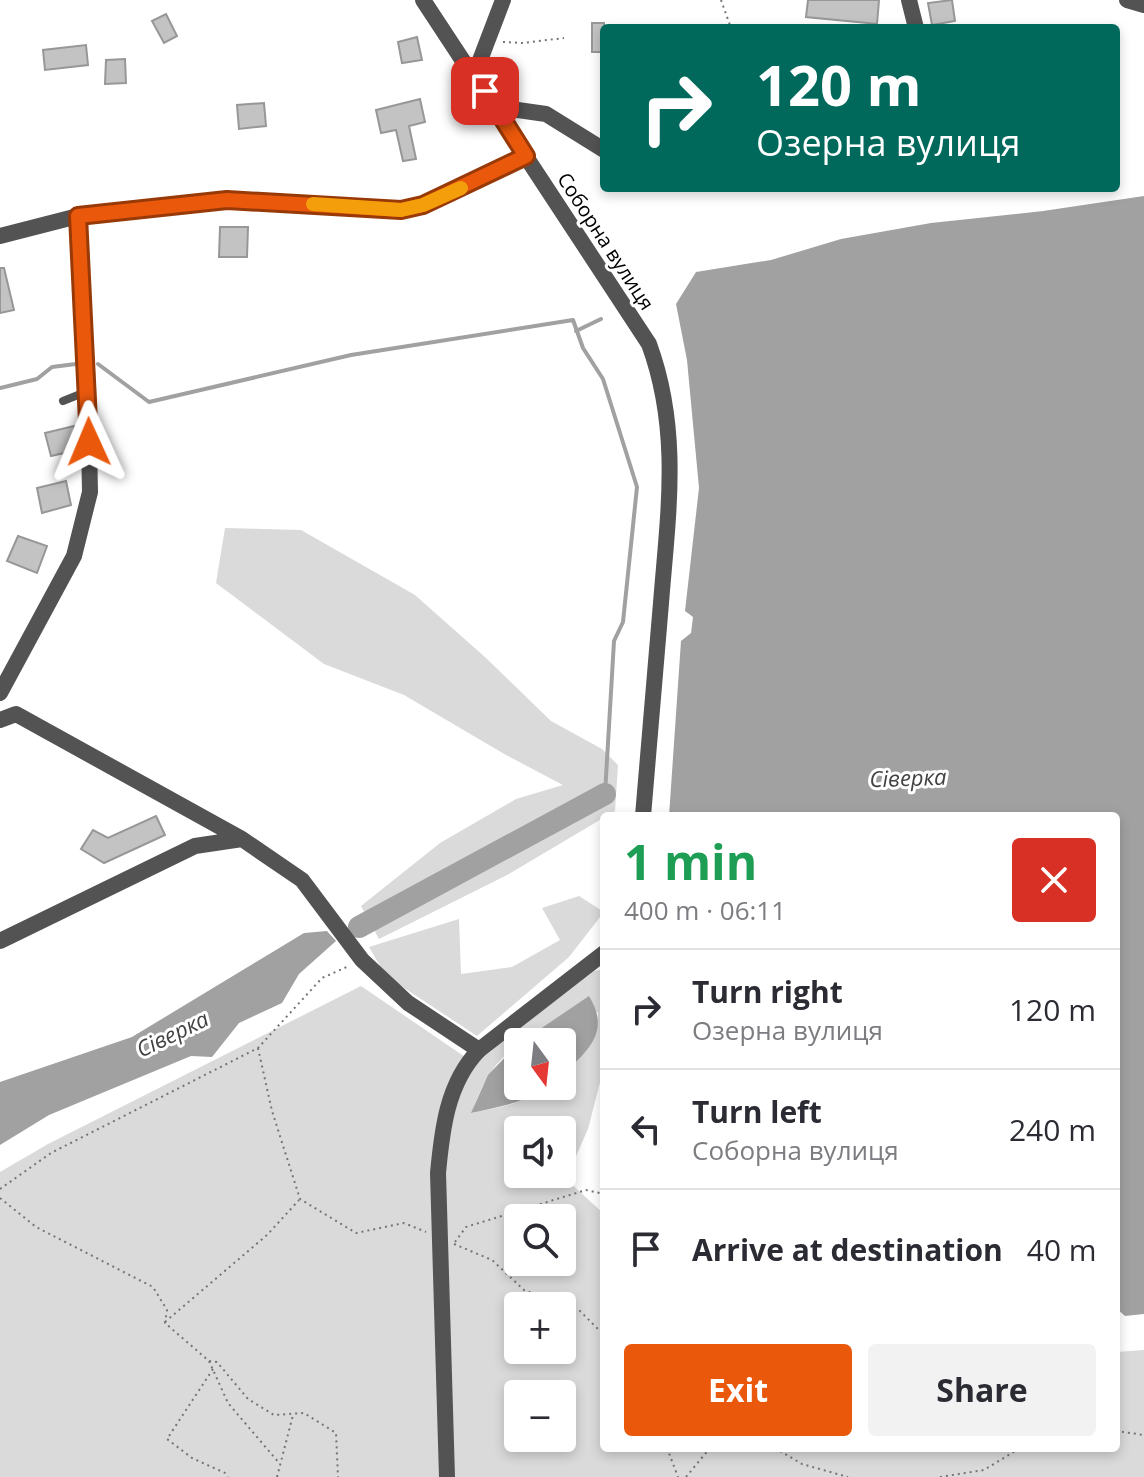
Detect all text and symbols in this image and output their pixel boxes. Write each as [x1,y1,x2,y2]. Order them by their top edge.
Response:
text: 120 m [756,46,922,122]
icon: right [624,56,728,160]
pin [451,57,519,125]
icon: arrive [463,69,507,113]
text: Озерна вулиця [756,118,1020,167]
street label: Соборна вулиця [551,167,661,315]
position arrow [47,400,131,484]
water label: Сіверка [869,761,947,793]
text: 1 min [624,829,757,894]
button: close [1012,838,1096,922]
text: 400 m · 06:11 [624,892,786,928]
text: Turn right [692,971,843,1012]
icon: right [624,987,668,1031]
text: 120 m [1009,989,1096,1030]
water label: Сіверка [131,1003,213,1063]
text: Озерна вулиця [692,1012,883,1048]
north arrow [504,1028,576,1100]
map controls [504,1028,576,1452]
text: Turn left [692,1091,822,1132]
icon: left [624,1107,668,1151]
text: 240 m [1009,1109,1096,1150]
button: sound [504,1116,576,1188]
text: Соборна вулиця [692,1132,899,1168]
button: search [504,1204,576,1276]
icon: arrive [624,1227,668,1271]
text: Arrive at destination [692,1229,1003,1270]
text: 40 m [1027,1229,1097,1270]
button: + [504,1292,576,1364]
button: Exit [624,1344,852,1436]
button: Share [868,1344,1096,1436]
button: − [504,1380,576,1452]

